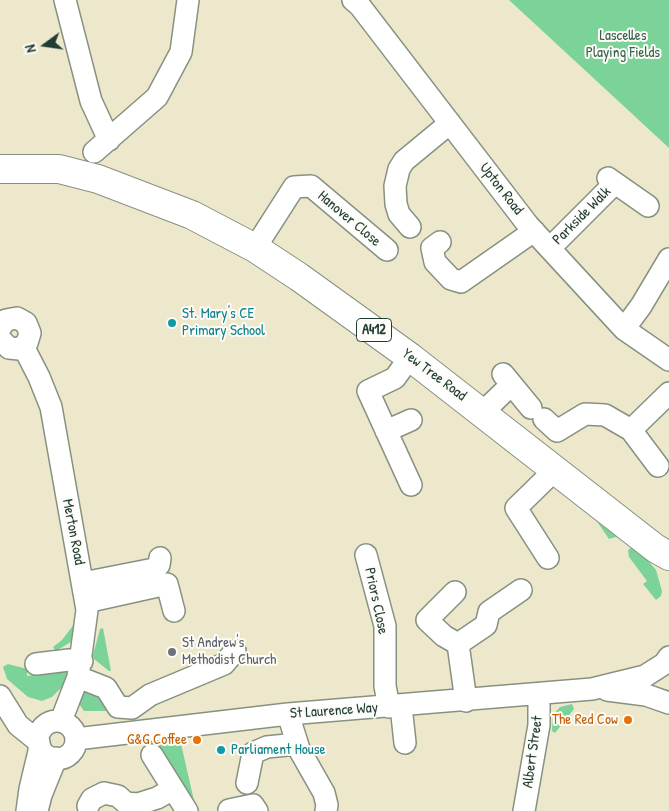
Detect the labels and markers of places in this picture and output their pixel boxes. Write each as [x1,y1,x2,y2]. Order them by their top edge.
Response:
place label: St. Mary's CE Primary School [182,305,265,340]
marker: St. Mary's CE Primary School [166,317,178,329]
place label: St Andrew's Methodist Church [182,634,276,669]
marker: St Andrew's Methodist Church [166,646,178,658]
place label: The Red Cow [552,711,618,729]
marker: The Red Cow [622,714,634,726]
place label: G&G Coffee [127,731,187,749]
marker: G&G Coffee [191,734,203,746]
place label: Parliament House [231,741,325,759]
marker: Parliament House [215,744,227,756]

